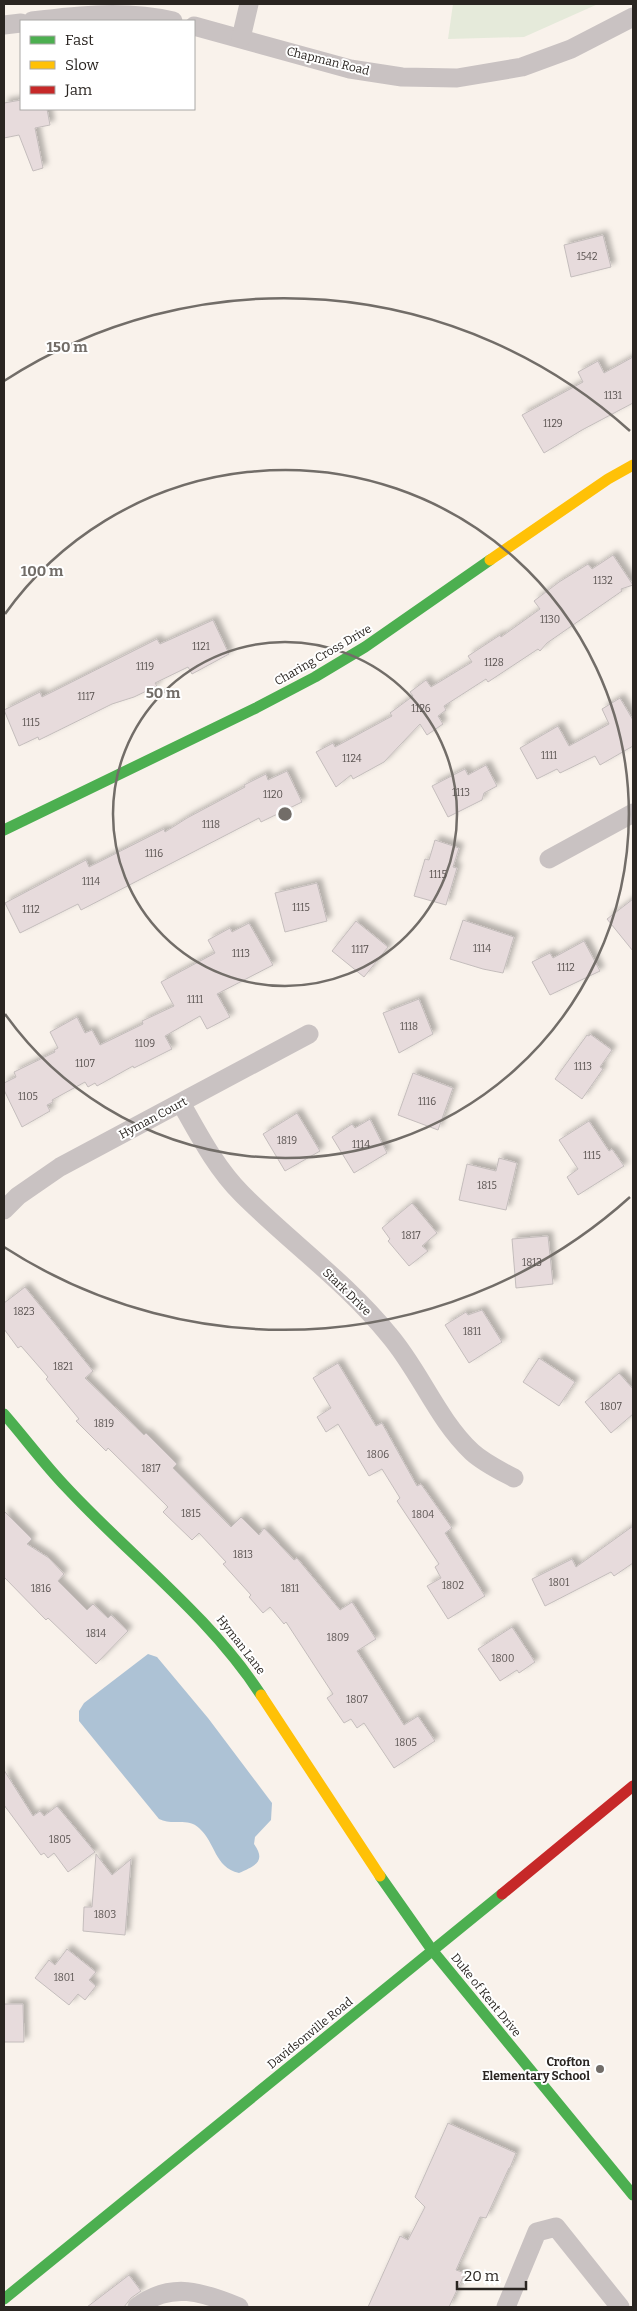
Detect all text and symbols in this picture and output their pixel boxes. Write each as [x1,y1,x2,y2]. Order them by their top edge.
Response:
legend [20,20,195,110]
text: Fast [65,31,94,49]
street label: Chapman Road [285,44,371,78]
text: Slow [65,56,100,74]
text: Jam [64,81,93,99]
house number: 1542 [577,251,597,263]
text: 150 m [46,338,88,356]
house number: 1131 [604,390,622,402]
house number: 1129 [543,418,563,430]
text: 100 m [21,562,64,580]
house number: 1132 [593,575,613,587]
house number: 1130 [540,614,560,626]
street label: Charing Cross Drive [272,622,374,688]
house number: 1121 [192,641,210,653]
house number: 1128 [484,657,504,669]
house number: 1119 [136,661,154,673]
text: 50 m [146,684,181,702]
house number: 1117 [77,691,95,703]
house number: 1126 [411,703,431,715]
house number: 1115 [22,717,40,729]
house number: 1111 [541,750,557,762]
house number: 1124 [342,753,362,765]
house number: 1113 [452,787,470,799]
house number: 1120 [263,789,283,801]
centre of rings [276,805,294,823]
house number: 1118 [202,819,220,831]
house number: 1116 [145,848,163,860]
house number: 1115 [429,869,447,881]
house number: 1114 [82,876,100,888]
house number: 1115 [292,902,310,914]
house number: 1112 [22,904,40,916]
house number: 1114 [473,943,491,955]
house number: 1117 [351,944,369,956]
house number: 1113 [232,948,250,960]
house number: 1112 [557,962,575,974]
house number: 1111 [187,994,203,1006]
house number: 1118 [400,1021,418,1033]
house number: 1109 [135,1038,155,1050]
house number: 1107 [75,1058,95,1070]
house number: 1113 [574,1061,592,1073]
house number: 1105 [18,1091,38,1103]
street label: Hyman Court [117,1094,190,1142]
house number: 1116 [418,1096,436,1108]
house number: 1819 [277,1135,297,1147]
house number: 1114 [352,1139,370,1151]
house number: 1115 [583,1150,601,1162]
house number: 1815 [477,1180,497,1192]
house number: 1817 [401,1230,421,1242]
house number: 1813 [522,1257,542,1269]
street label: Stark Drive [320,1266,374,1318]
house number: 1823 [13,1306,35,1318]
house number: 1811 [463,1326,481,1338]
house number: 1821 [53,1361,73,1373]
house number: 1807 [600,1401,622,1413]
house number: 1819 [94,1418,114,1430]
house number: 1806 [367,1449,389,1461]
house number: 1817 [141,1463,161,1475]
house number: 1815 [181,1508,201,1520]
house number: 1804 [412,1509,434,1521]
house number: 1813 [233,1549,253,1561]
house number: 1801 [549,1577,569,1589]
house number: 1802 [442,1580,464,1592]
house number: 1816 [31,1583,51,1595]
house number: 1811 [281,1583,299,1595]
street label: Hyman Lane [214,1613,268,1677]
house number: 1814 [86,1628,106,1640]
house number: 1809 [327,1632,349,1644]
house number: 1800 [492,1653,514,1665]
house number: 1807 [346,1694,368,1706]
house number: 1805 [395,1737,417,1749]
house number: 1805 [49,1834,71,1846]
house number: 1803 [94,1909,116,1921]
street label: Duke of Kent Drive [448,1950,524,2040]
house number: 1801 [54,1972,74,1984]
street label: Davidsonville Road [265,1994,355,2072]
place label: Crofton Elementary School [482,2055,590,2083]
marker: Crofton Elementary School [594,2063,606,2075]
scale bar [457,2258,526,2290]
text: 20 m [464,2267,500,2285]

